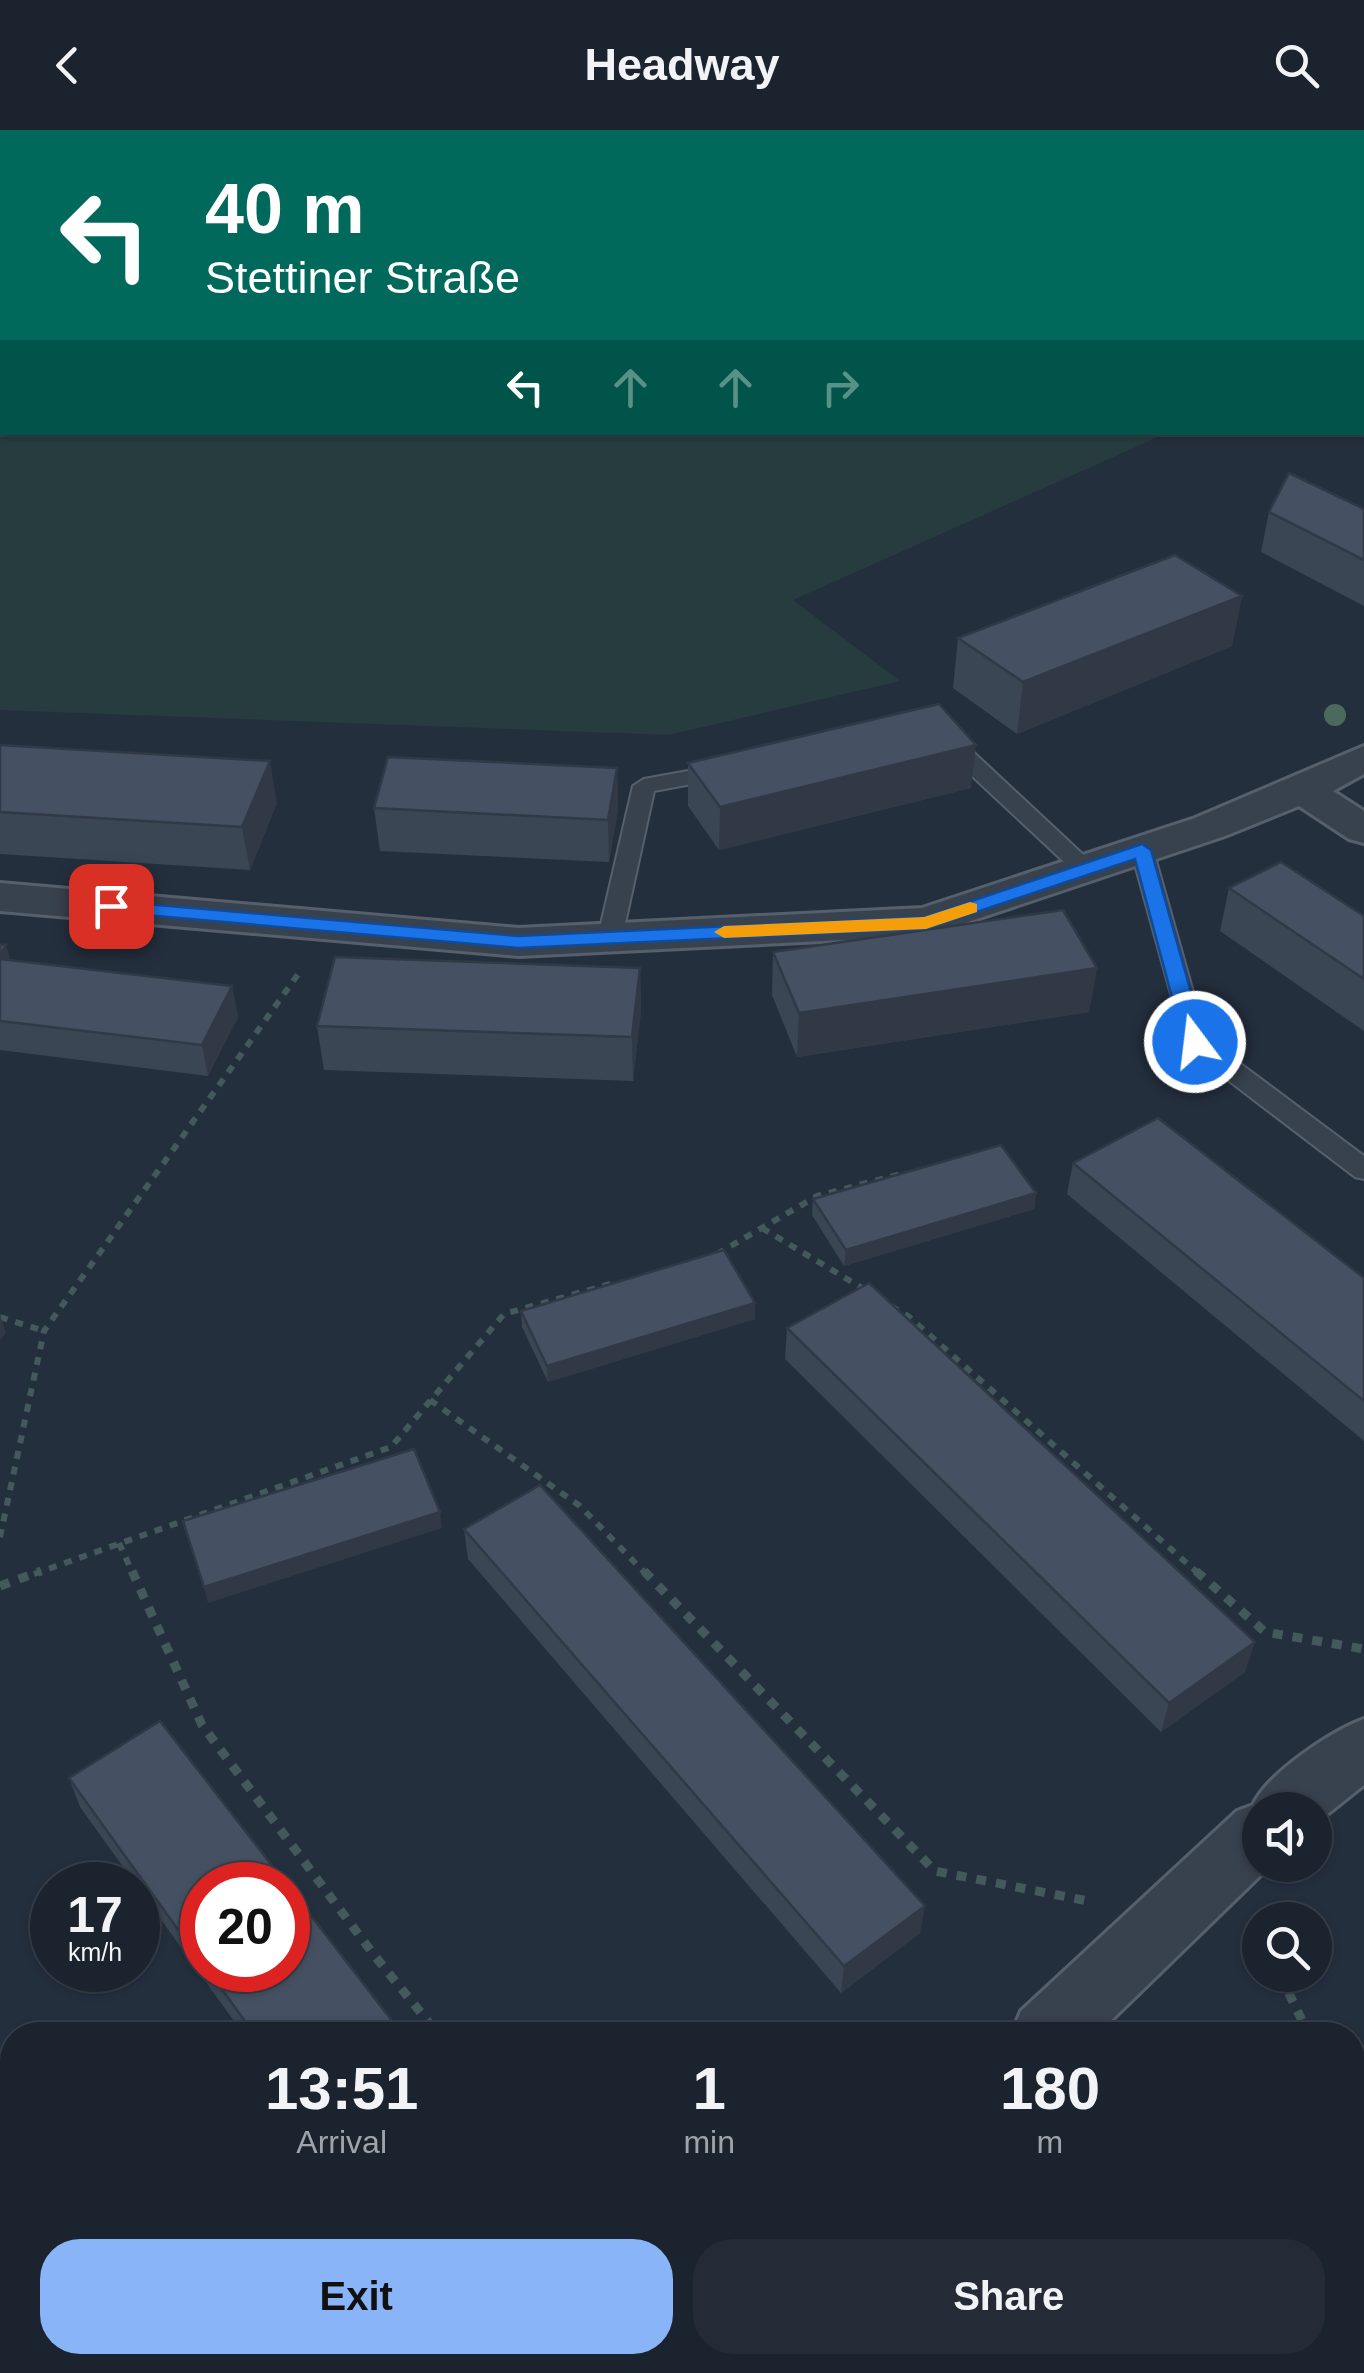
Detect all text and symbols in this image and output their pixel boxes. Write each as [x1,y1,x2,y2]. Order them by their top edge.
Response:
icon: back [40,38,95,93]
icon: search [1269,38,1324,93]
text: Headway [584,39,780,90]
icon: left [40,170,170,300]
text: 40 m [205,170,365,248]
text: Stettiner Straße [205,252,520,303]
icon: left [498,360,553,415]
icon: ahead [603,360,658,415]
icon: ahead [708,360,763,415]
icon: right [813,360,868,415]
pin [69,864,154,949]
icon: arrive [84,879,139,934]
position arrow [1143,990,1247,1094]
map controls [1242,1792,1332,1992]
button: sound [1242,1792,1332,1882]
speed limit sign: 20 [180,1862,310,1992]
text: 17 [67,1887,123,1943]
button: search [1242,1902,1332,1992]
text: km/h [68,1938,122,1966]
text: 13:51 [265,2055,418,2122]
text: 1 [692,2055,726,2122]
text: 180 [1000,2055,1100,2122]
text: Arrival [296,2124,387,2160]
text: min [683,2124,735,2160]
text: m [1037,2124,1063,2160]
button: Exit [40,2239,673,2354]
button: Share [693,2239,1325,2354]

